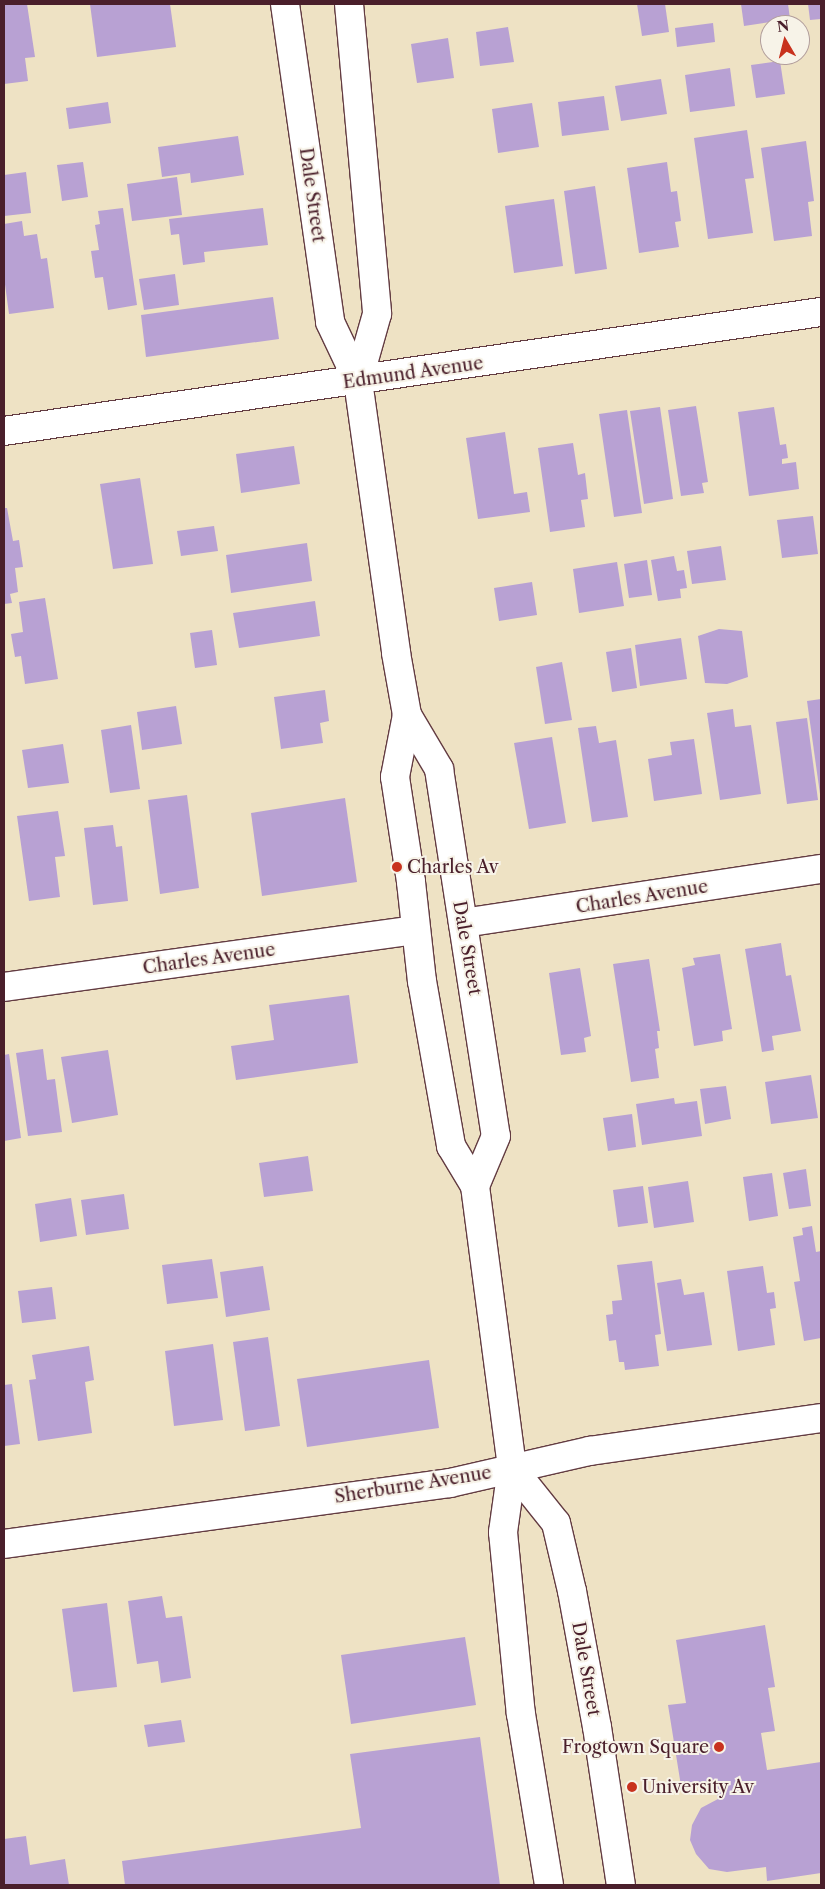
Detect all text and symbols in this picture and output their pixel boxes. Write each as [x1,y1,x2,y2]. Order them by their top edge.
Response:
north arrow [760,15,810,65]
text: N [776,16,790,36]
street label: Dale Street [295,146,329,244]
street label: Edmund Avenue [341,352,485,394]
place label: Charles Av [407,856,499,878]
marker: Charles Av [391,861,403,873]
street label: Charles Avenue [574,876,710,918]
street label: Dale Street [448,899,486,997]
street label: Charles Avenue [141,939,277,979]
street label: Sherburne Avenue [333,1462,493,1508]
street label: Dale Street [567,1620,605,1718]
place label: Frogtown Square [562,1736,709,1758]
marker: Frogtown Square [713,1741,725,1753]
place label: University Av [642,1776,755,1798]
marker: University Av [626,1781,638,1793]

